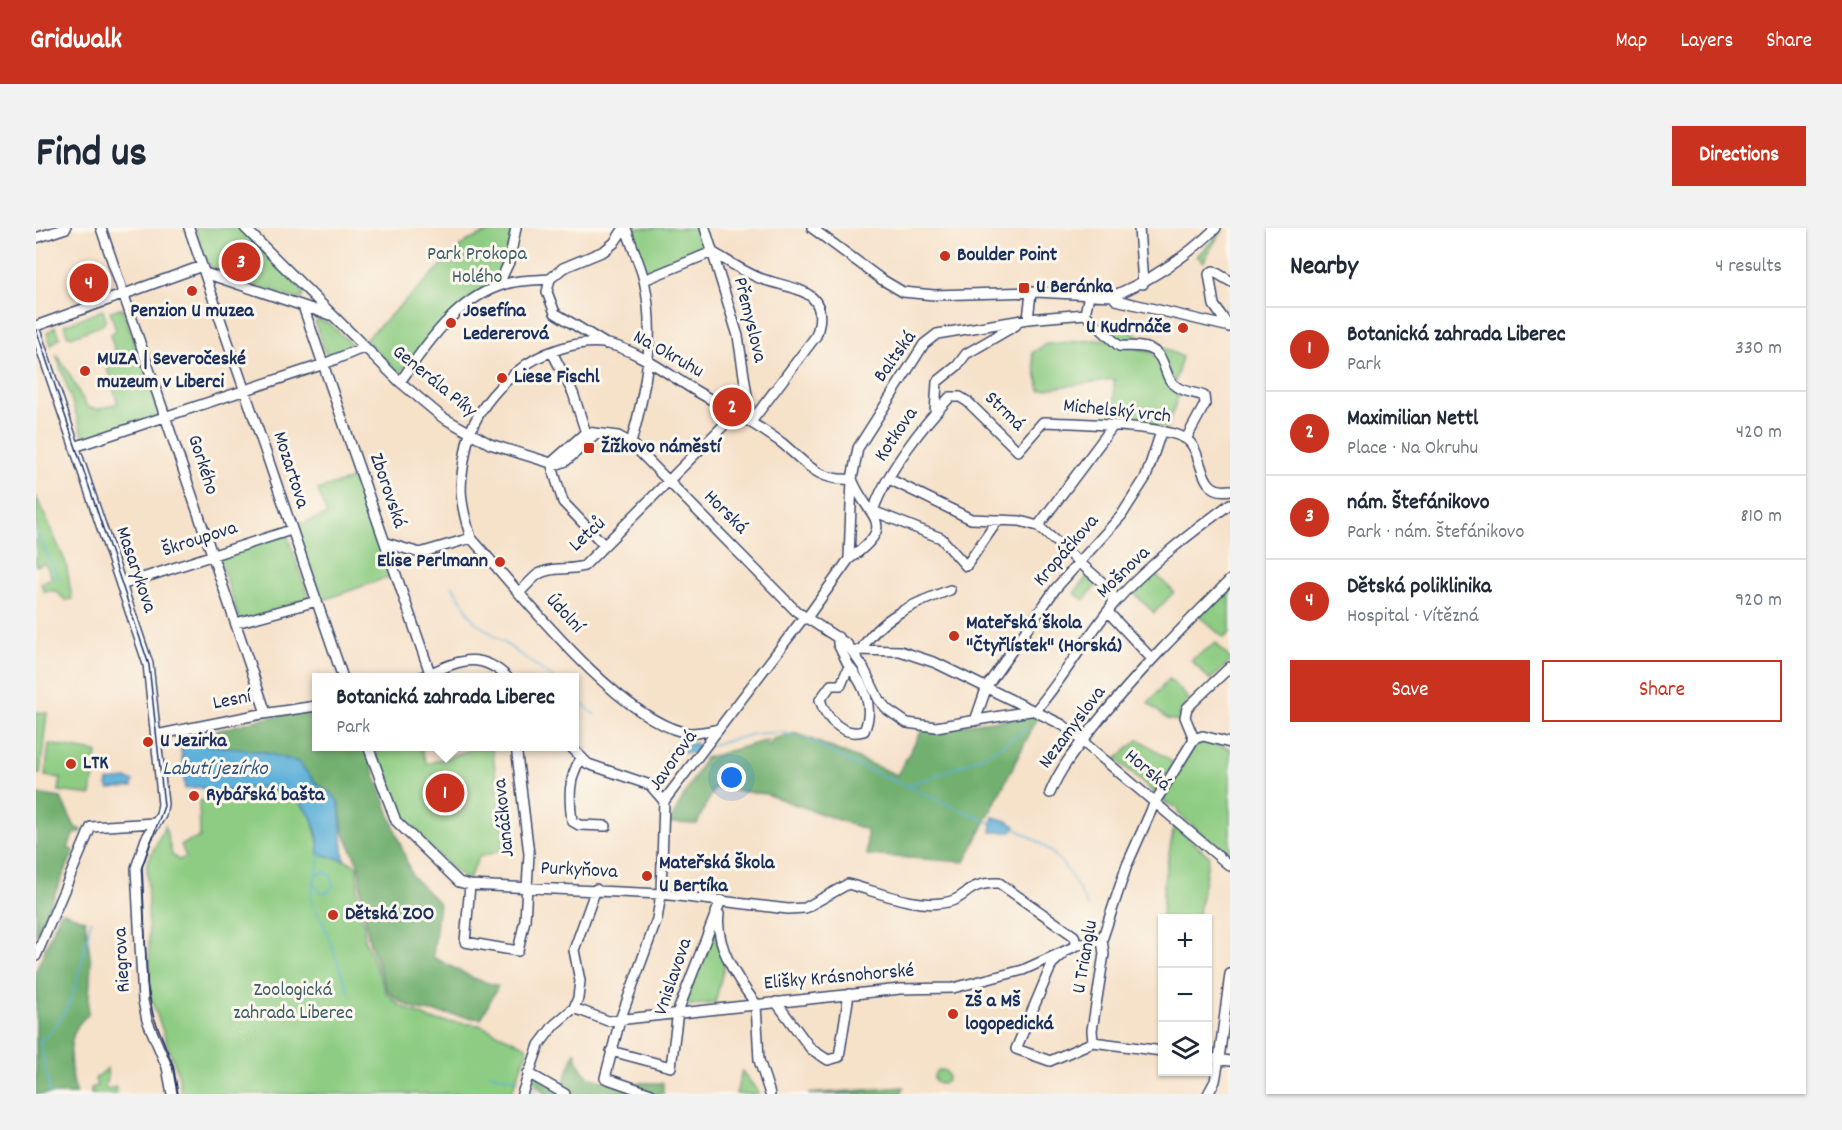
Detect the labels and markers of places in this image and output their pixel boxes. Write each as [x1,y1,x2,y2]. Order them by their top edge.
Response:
pin: 3 [222,240,260,285]
place label: Boulder Point [957,242,1058,270]
marker: Boulder Point [938,249,952,263]
pin: 4 [70,260,108,306]
place label: U Beránka [1036,274,1113,302]
marker: U Beránka [1017,281,1031,295]
marker: Penzion U muzea [185,284,199,298]
place label: Penzion U muzea [130,298,254,326]
place label: Josefína Ledererová [463,298,550,349]
place label: U Kudrnáče [1086,314,1171,342]
marker: Josefína Ledererová [444,316,458,330]
marker: U Kudrnáče [1176,321,1190,335]
place label: MUZA | Severočeské muzeum v Liberci [97,346,246,397]
marker: MUZA | Severočeské muzeum v Liberci [78,364,92,378]
place label: Liese Fischl [514,364,600,392]
marker: Liese Fischl [495,371,509,385]
pin: 2 [712,384,752,429]
place label: Žižkovo náměstí [601,434,723,462]
marker: Žižkovo náměstí [582,441,596,455]
place label: Elise Perlmann [377,548,488,576]
marker: Elise Perlmann [493,555,507,569]
place label: Mateřská škola "Čtyřlístek" (Horská) [966,610,1122,661]
marker: Mateřská škola "Čtyřlístek" (Horská) [947,629,961,643]
place label: U Jezirka [160,728,227,756]
marker: U Jezirka [141,735,155,749]
place label: LTK [83,750,109,778]
marker: LTK [64,757,78,771]
pin: 1 [426,770,464,816]
place label: Rybářská bašta [206,782,325,810]
marker: Rybářská bašta [187,789,201,803]
place label: Mateřská Škola U Bertíka [659,850,775,901]
marker: Mateřská Škola U Bertíka [640,869,654,883]
place label: Dětská ZOO [345,901,434,929]
marker: Dětská ZOO [326,908,340,922]
place label: ZŠ a MŠ logopedická [965,988,1055,1039]
marker: ZŠ a MŠ logopedická [946,1007,960,1021]

